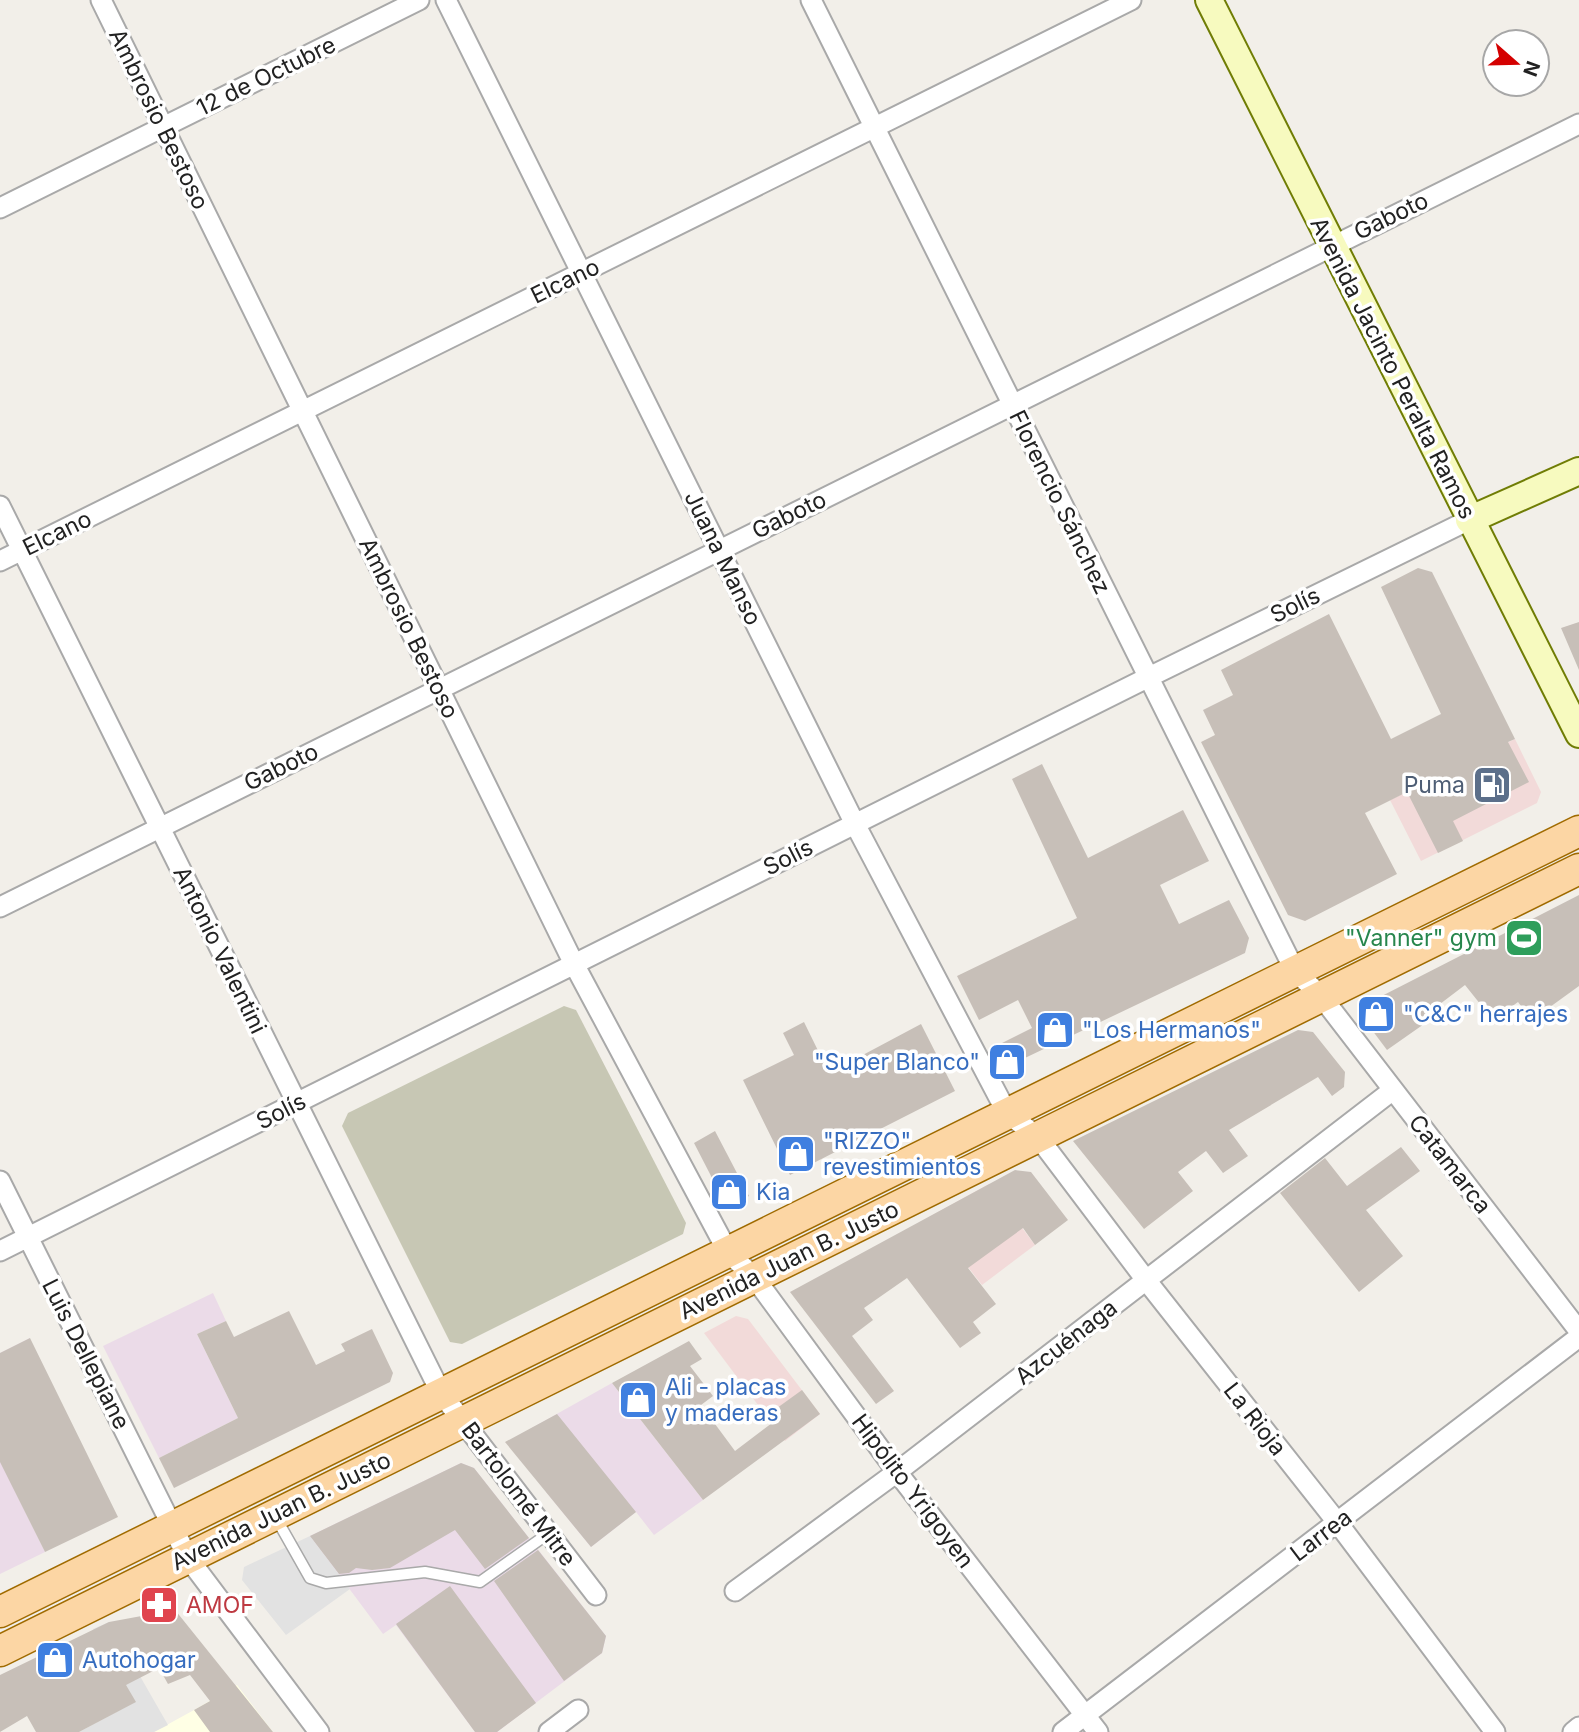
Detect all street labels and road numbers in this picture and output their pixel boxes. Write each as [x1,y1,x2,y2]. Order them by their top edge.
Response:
street label: Ambrosio Bestoso [103,24,215,214]
street label: 12 de Octubre [192,30,340,122]
street label: Gaboto [1349,186,1433,246]
street label: Avenida Jacinto Peralta Ramos [1305,212,1481,524]
street label: Elcano [526,252,604,310]
street label: Florencio Sánchez [1003,406,1117,598]
street label: Gaboto [747,485,831,545]
street label: Juana Manso [678,486,768,630]
street label: Elcano [18,504,96,562]
street label: Ambrosio Bestoso [353,533,465,723]
street label: Solís [1266,581,1324,629]
street label: Gaboto [239,737,323,797]
street label: Solís [759,833,817,881]
street label: Antonio Valentini [167,862,273,1038]
street label: Solís [252,1087,310,1135]
street label: Catamarca [1403,1109,1497,1219]
street label: Avenida Juan B. Justo [675,1195,903,1325]
street label: Luis Dellepiane [36,1274,136,1434]
street label: Azcuénaga [1009,1293,1123,1391]
street label: La Rioja [1218,1377,1292,1461]
street label: Hipólito Yrigoyen [846,1409,980,1573]
street label: Bartolomé Mitre [456,1416,582,1572]
street label: Avenida Juan B. Justo [167,1446,395,1576]
street label: Larrea [1285,1503,1357,1567]

